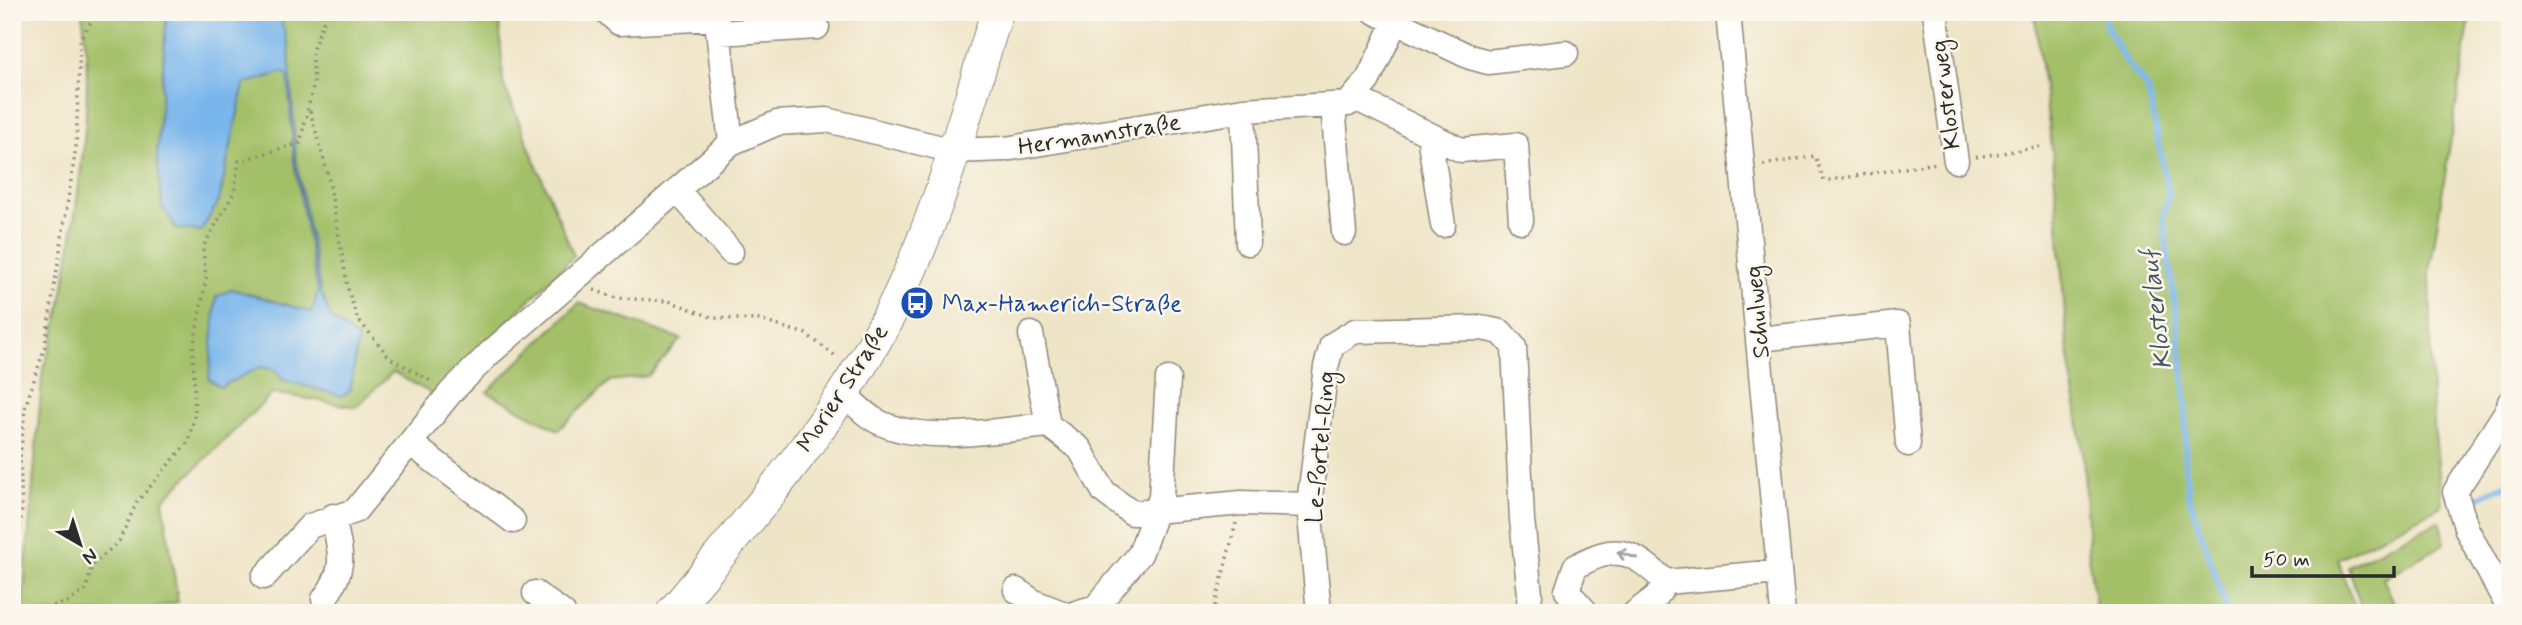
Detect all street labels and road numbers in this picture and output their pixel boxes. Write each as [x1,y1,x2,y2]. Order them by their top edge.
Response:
street label: Klosterweg [1924,38,1971,151]
street label: Hermannstraße [1016,107,1183,164]
street label: Schulweg [1739,264,1780,360]
street label: Morier Straße [790,319,896,459]
street label: Le-Portel-Ring [1299,370,1346,525]

